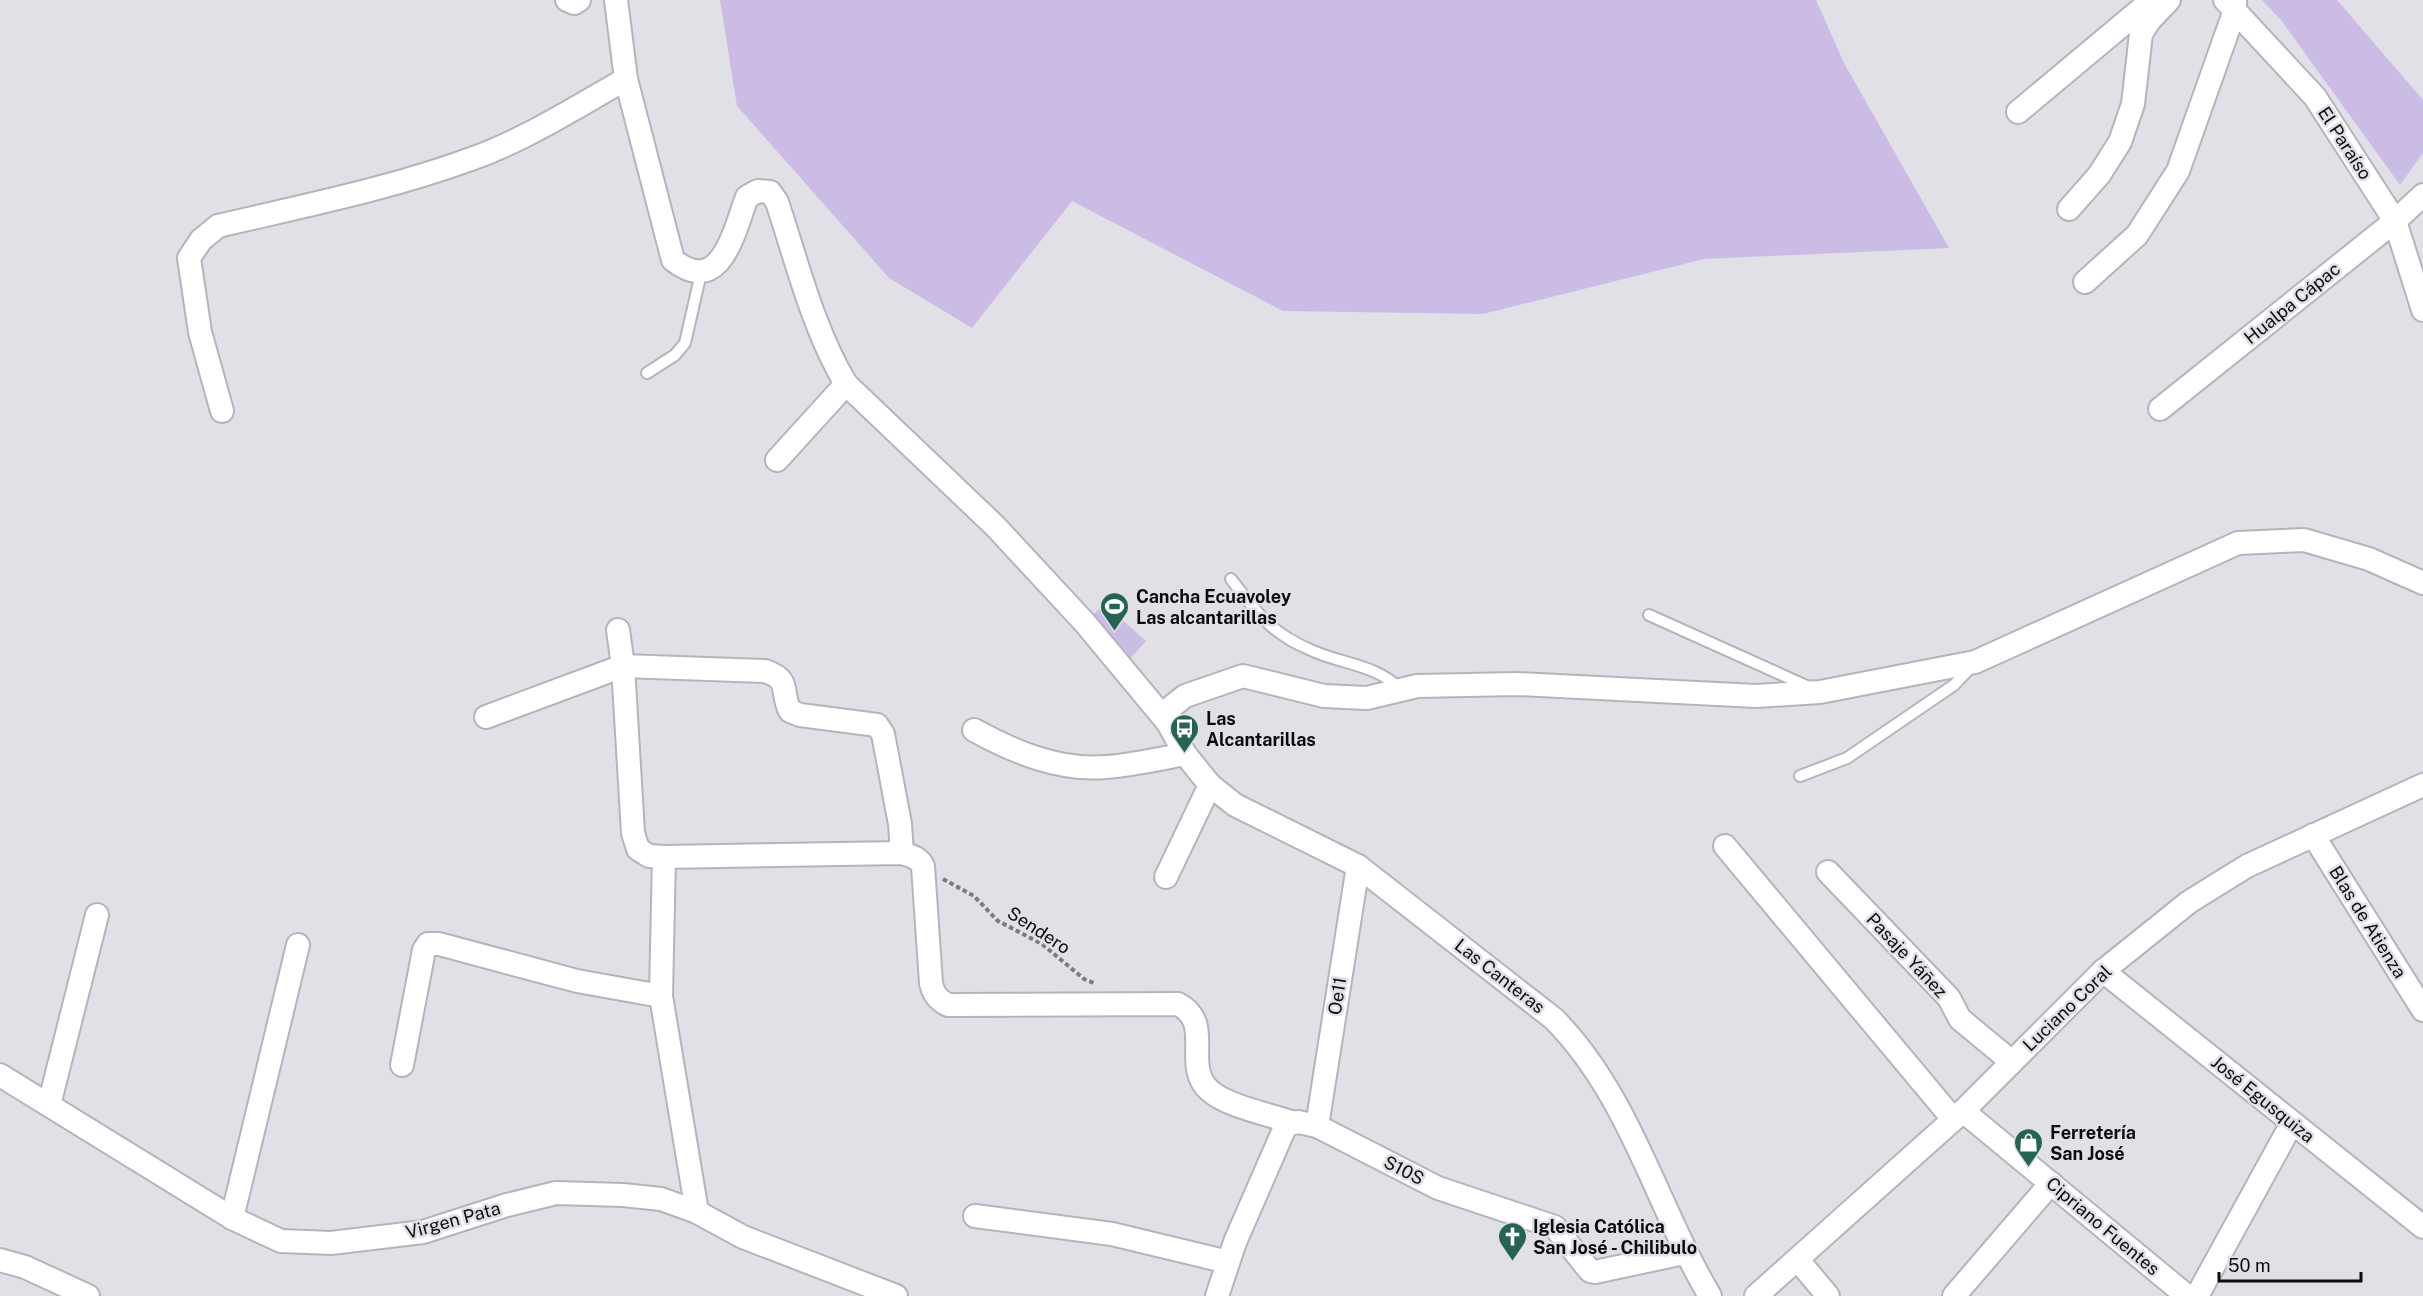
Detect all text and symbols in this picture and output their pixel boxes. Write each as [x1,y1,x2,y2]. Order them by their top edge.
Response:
street label: El Paraíso [2314,103,2376,183]
street label: Hualpa Cápac [2240,258,2344,348]
place label: Cancha Ecuavoley Las alcantarillas [1136,586,1291,628]
sports icon: Cancha Ecuavoley Las alcantarillas [1099,590,1131,632]
place label: Las Alcantarillas [1206,708,1316,750]
bus stop icon: Las Alcantarillas [1169,712,1201,754]
street label: Blas de Atienza [2325,862,2411,982]
street label: Sendero [1004,902,1074,958]
street label: Pasaje Yáñez [1862,908,1952,1002]
street label: Las Canteras [1451,934,1549,1018]
street label: Luciano Coral [2019,961,2115,1055]
street label: Oe11 [1324,976,1350,1016]
street label: José Egusquiza [2207,1051,2319,1147]
place label: Ferretería San José [2050,1122,2136,1164]
shop icon: Ferretería San José [2013,1126,2045,1168]
street label: S10S [1380,1151,1428,1189]
street label: Cipriano Fuentes [2042,1173,2164,1279]
street label: Virgen Pata [403,1197,503,1243]
place label: Iglesia Católica San José - Chilibulo [1533,1216,1697,1258]
church icon: Iglesia Católica San José - Chilibulo [1496,1220,1528,1262]
scale bar [2219,1245,2362,1283]
text: 50 m [2228,1255,2271,1276]

